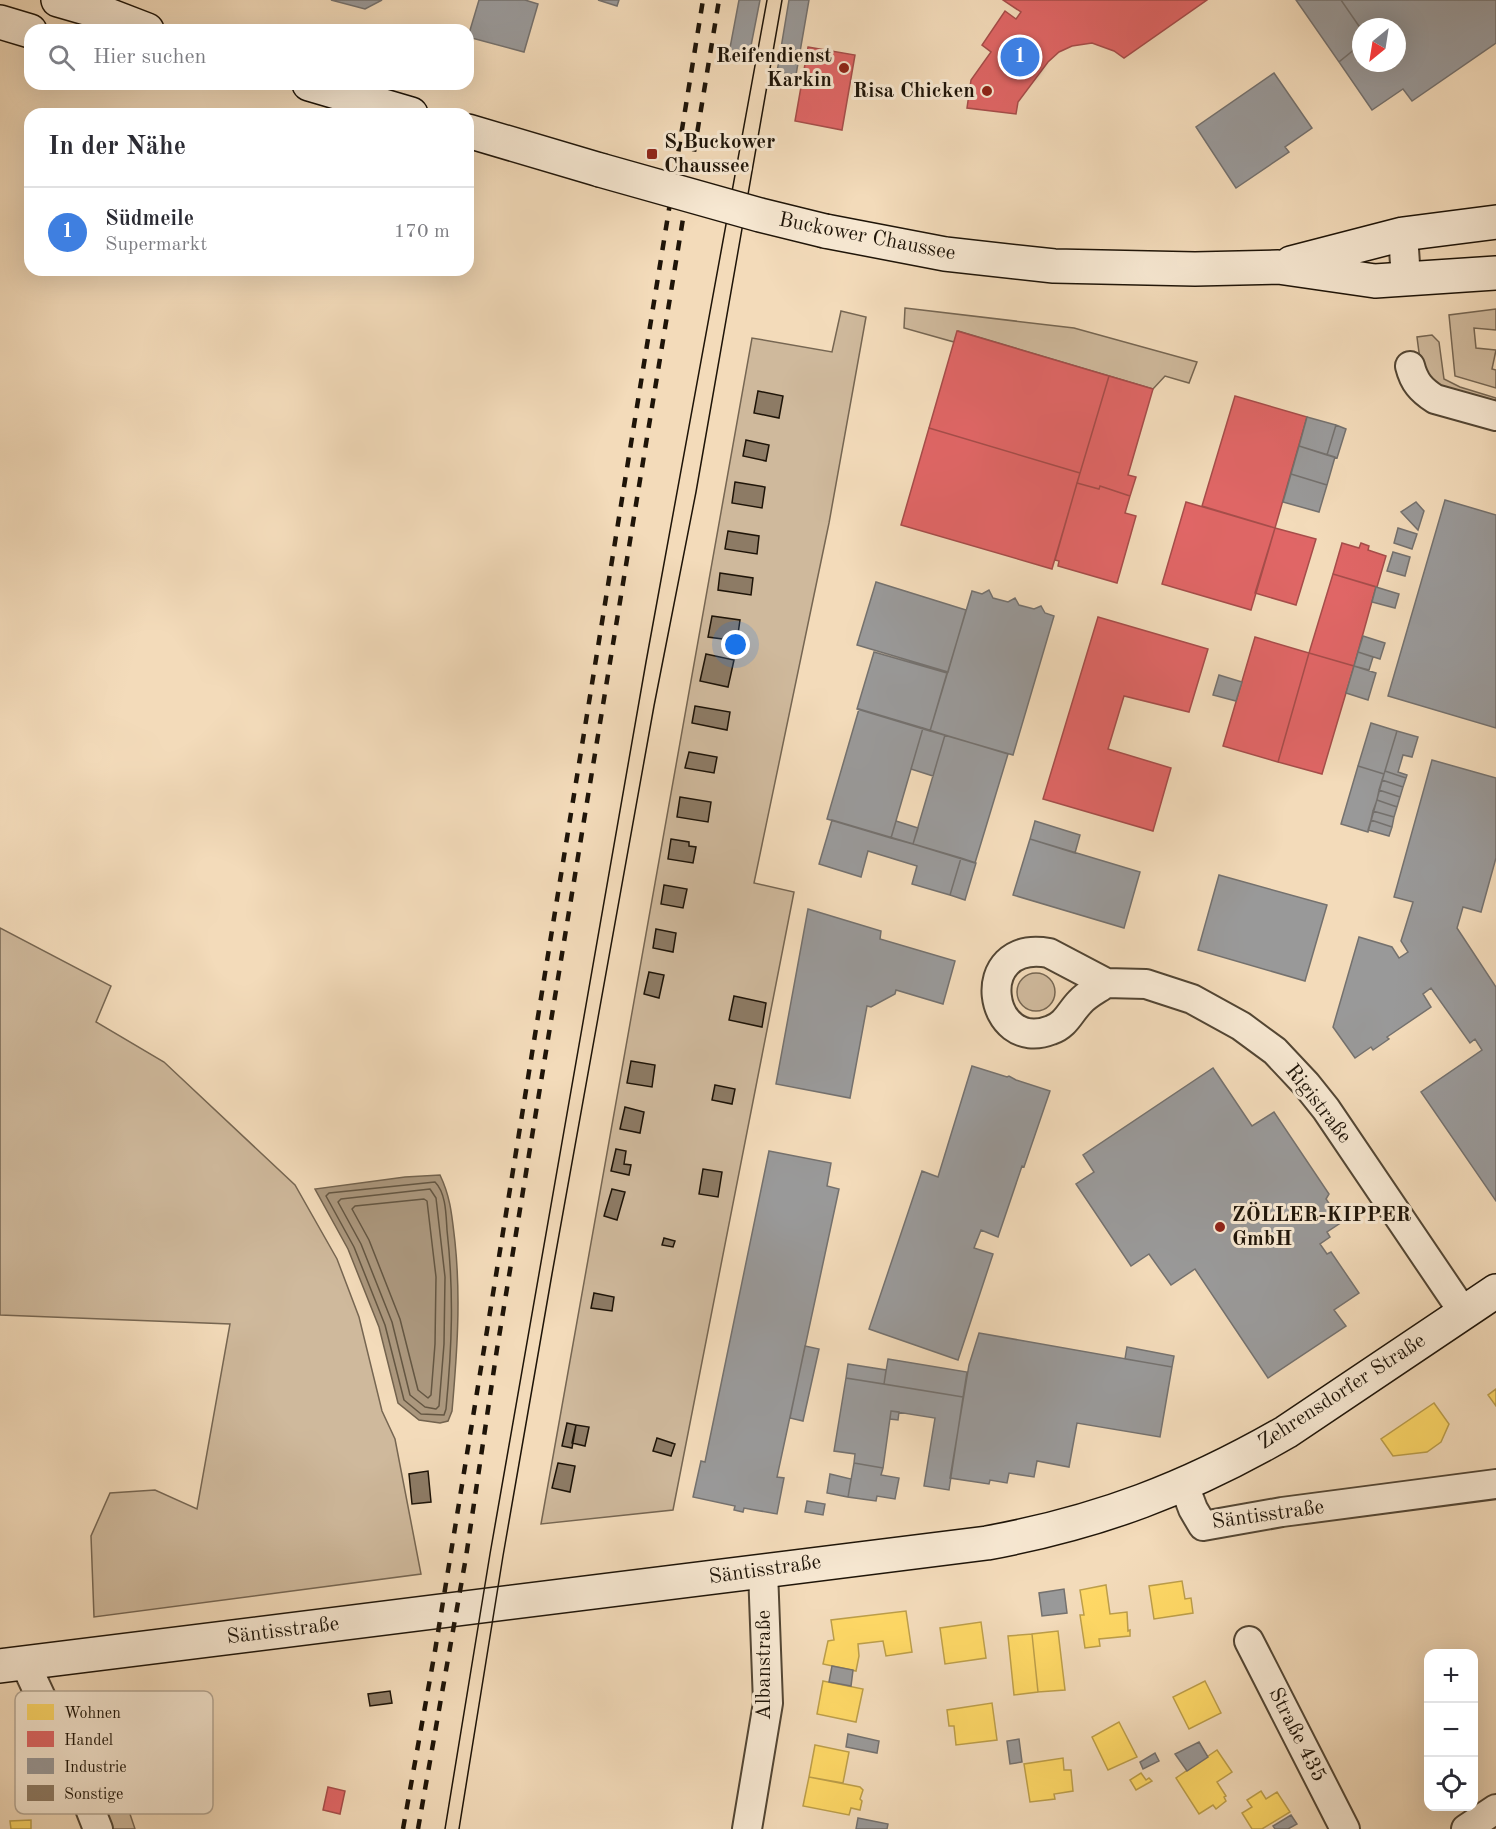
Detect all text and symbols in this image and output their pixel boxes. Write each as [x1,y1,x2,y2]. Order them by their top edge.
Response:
north arrow [1352,18,1406,72]
search box [24,24,474,90]
pin: 1 [1000,34,1040,80]
icon: search [45,41,78,74]
text: Hier suchen [93,46,206,68]
place label: Reifendienst Karkin [716,46,832,91]
marker: Reifendienst Karkin [837,61,851,75]
place label: Risa Chicken [853,81,975,102]
marker: Risa Chicken [980,84,994,98]
place label: S Buckower Chaussee [664,132,775,177]
text: In der Nähe [48,134,186,160]
marker: S Buckower Chaussee [645,147,659,161]
text: Südmeile [105,208,194,230]
street label: Buckower Chaussee [777,210,957,264]
text: 1 [62,222,73,242]
text: 170 m [394,222,450,242]
text: Supermarkt [105,235,207,255]
your location [721,630,750,659]
street label: Rigistraße [1281,1061,1355,1147]
place label: ZÖLLER-KIPPER GmbH [1232,1202,1411,1250]
marker: ZÖLLER-KIPPER GmbH [1213,1220,1227,1234]
street label: Zehrensdorfer Straße [1255,1330,1429,1454]
street label: Säntisstraße [1211,1497,1325,1533]
street label: Säntisstraße [708,1552,822,1588]
street label: Albanstraße [754,1610,775,1720]
street label: Säntisstraße [226,1614,340,1648]
map controls [1424,1649,1478,1811]
button: + [1424,1649,1478,1703]
street label: Straße 435 [1264,1685,1330,1785]
legend [15,1691,213,1814]
button: − [1424,1703,1478,1757]
text: Wohnen [64,1706,121,1722]
text: Handel [64,1733,113,1749]
button: locate [1424,1757,1478,1811]
text: Industrie [64,1760,127,1776]
text: Sonstige [64,1787,123,1803]

